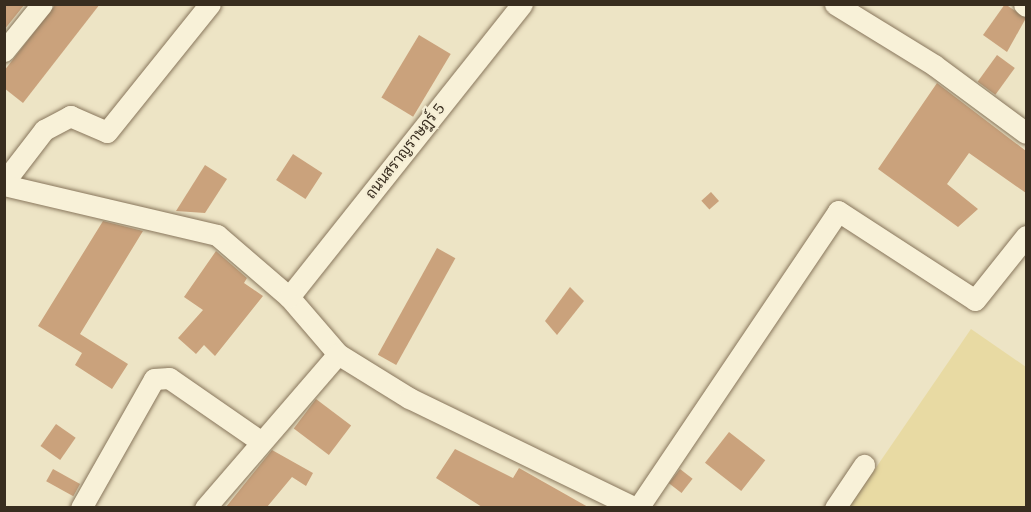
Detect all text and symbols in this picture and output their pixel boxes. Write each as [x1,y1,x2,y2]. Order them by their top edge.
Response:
street label: ถนนสราญราษฎร์ 5 [362,99,448,203]

